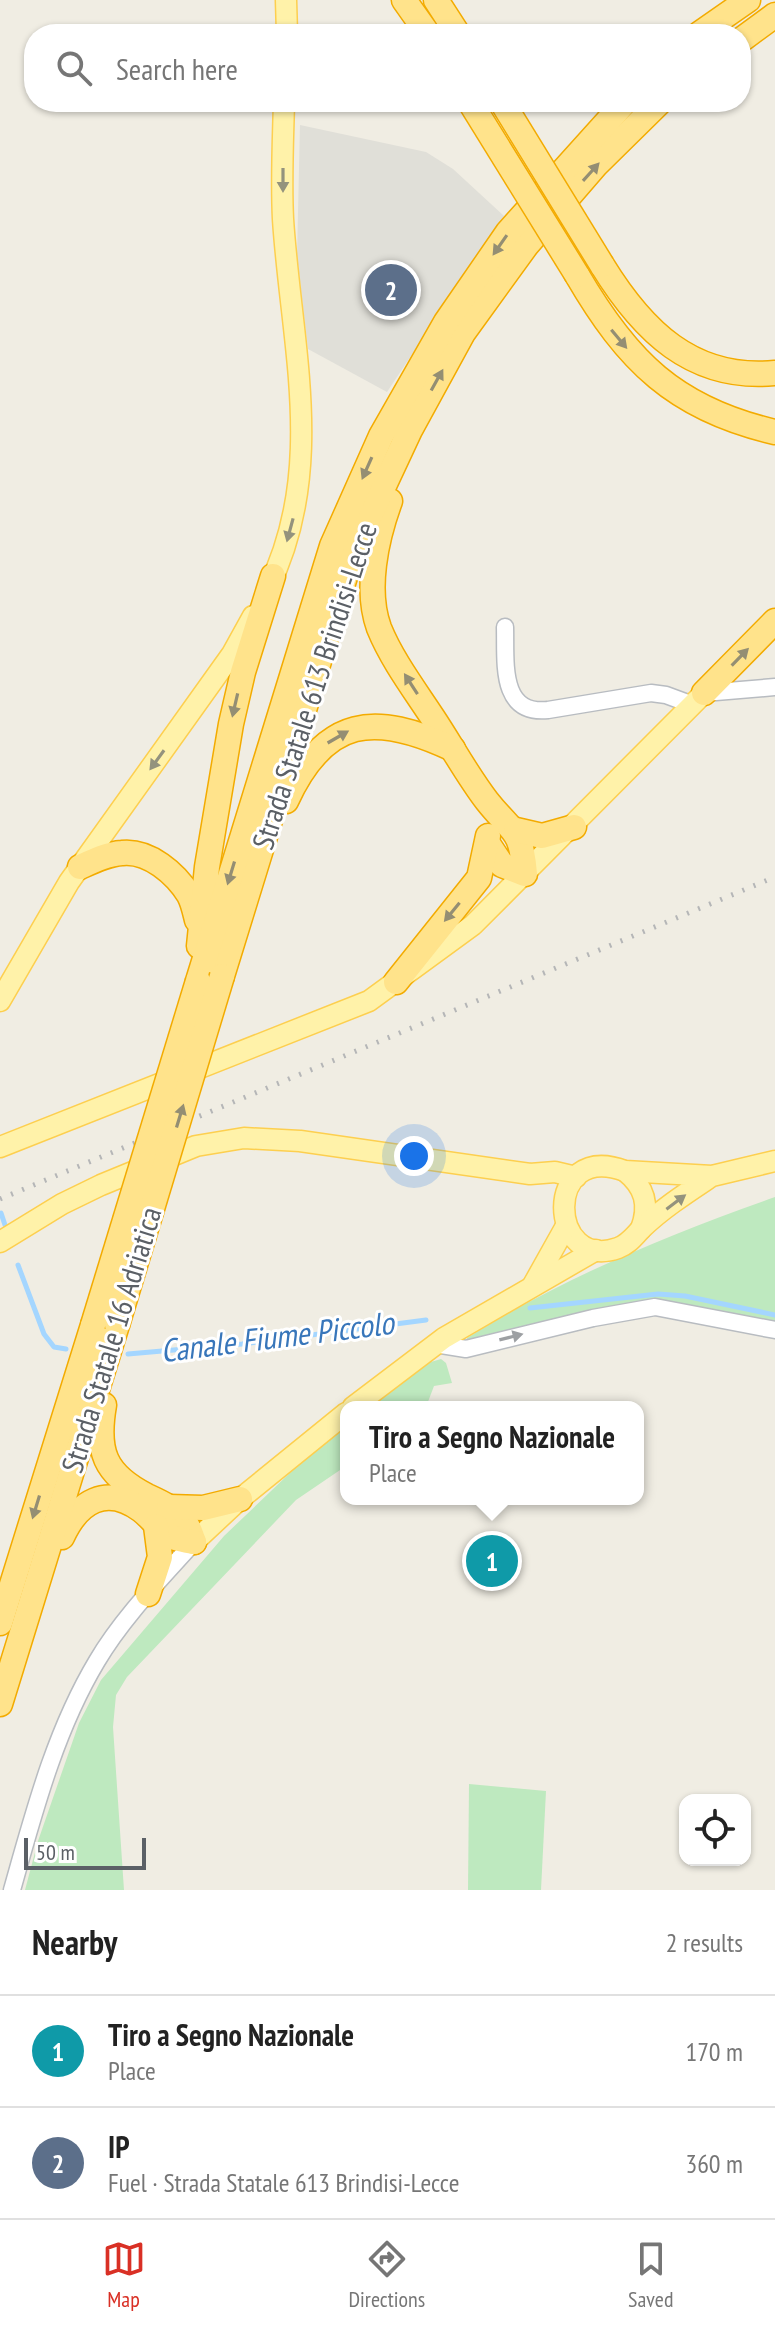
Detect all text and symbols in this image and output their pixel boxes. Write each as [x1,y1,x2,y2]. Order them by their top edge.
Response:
search box [24,24,751,112]
icon: search [52,46,96,90]
text: Search here [116,49,238,88]
one-way arrow [582,162,599,182]
one-way arrow [277,168,289,193]
one-way arrow [493,234,508,255]
pin: 2 [365,260,417,320]
one-way arrow [610,329,627,349]
one-way arrow [430,369,444,391]
one-way arrow [361,456,374,480]
street label: Strada Statale 613 Brindisi-Lecce [242,517,385,854]
one-way arrow [283,518,295,543]
one-way arrow [730,648,748,667]
one-way arrow [403,673,418,694]
one-way arrow [228,693,241,718]
one-way arrow [327,730,349,744]
one-way arrow [149,749,165,771]
one-way arrow [224,861,237,885]
one-way arrow [444,902,461,922]
one-way arrow [174,1104,187,1128]
your location [394,1136,434,1176]
one-way arrow [666,1194,686,1210]
street label: Strada Statale 16 Adriatica [52,1202,170,1477]
water label: Canale Fiume Piccolo [158,1301,398,1371]
one-way arrow [499,1331,524,1343]
popup [340,1401,644,1505]
text: Tiro a Segno Nazionale [369,1417,615,1456]
text: Place [369,1456,417,1489]
one-way arrow [30,1495,42,1519]
pin: 1 [466,1531,518,1591]
map controls [679,1794,751,1866]
button: locate [679,1794,751,1866]
scale bar [24,1834,146,1870]
text: 50 m [36,1838,75,1866]
text: Nearby [32,1920,117,1964]
text: 2 results [666,1926,743,1959]
text: Tiro a Segno Nazionale [108,2015,354,2054]
text: 1 [52,2035,64,2068]
text: 170 m [685,2035,743,2068]
text: Place [108,2054,156,2087]
text: IP [108,2127,129,2166]
text: 2 [52,2147,64,2180]
text: 360 m [685,2147,743,2180]
text: Fuel · Strada Statale 613 Brindisi-Lecce [108,2166,459,2199]
tab: Map [102,2237,146,2313]
tab: Directions [349,2237,425,2313]
tab: Saved [628,2237,673,2313]

